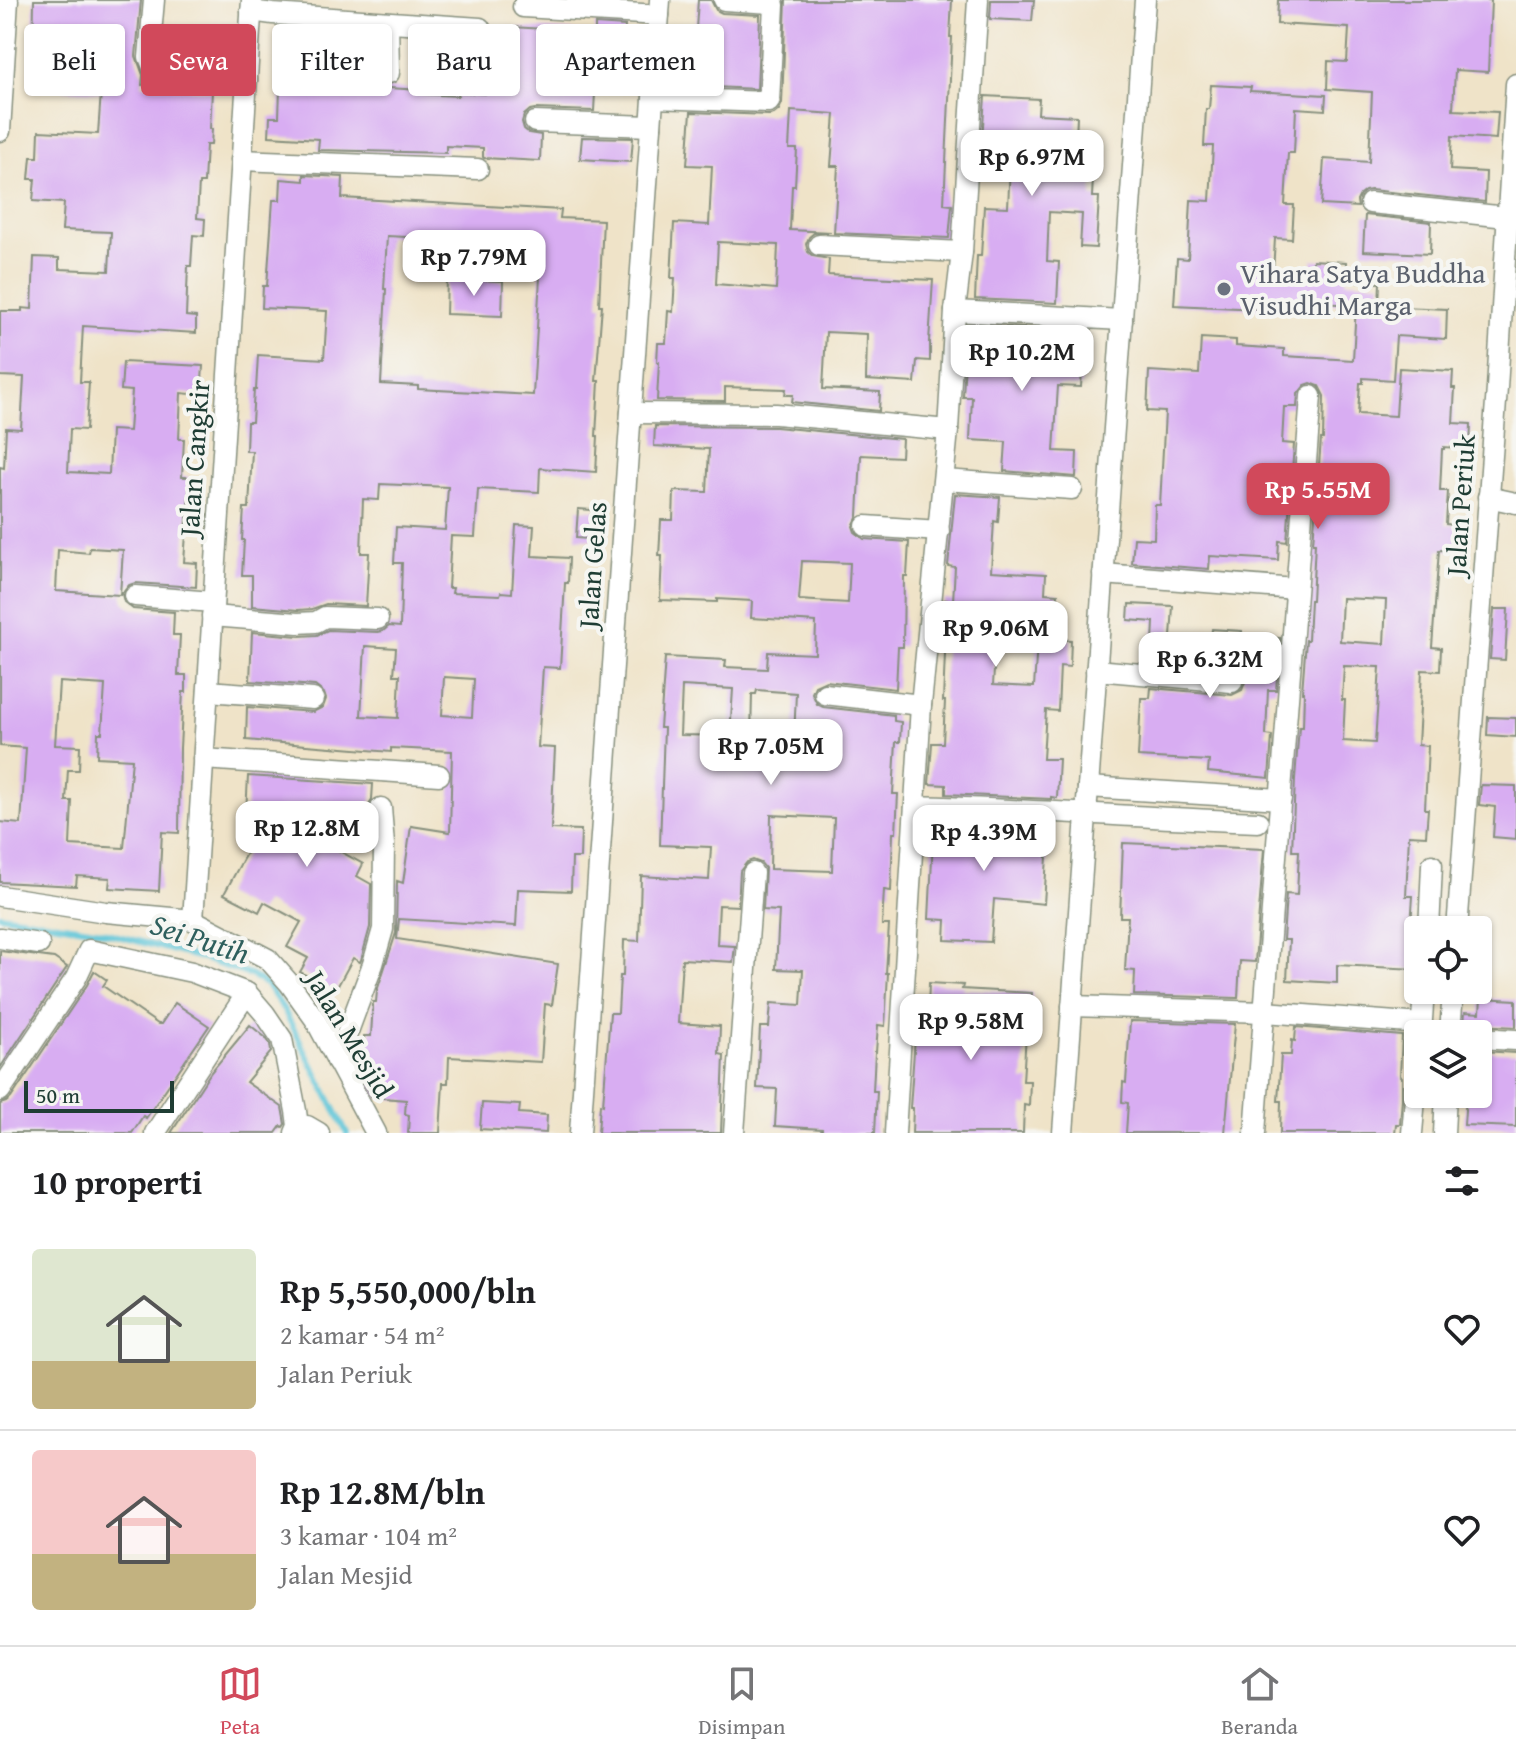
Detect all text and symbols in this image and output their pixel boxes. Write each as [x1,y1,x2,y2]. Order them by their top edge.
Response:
chip: Beli [24,24,125,96]
chip: Sewa [141,24,256,96]
chip: Filter [272,24,392,96]
chip: Baru [408,24,520,96]
chip: Apartemen [536,24,724,96]
pin: Rp 6.97M [949,130,1115,198]
text: Rp 6.97M [979,136,1085,175]
pin: Rp 7.79M [391,230,557,298]
text: Rp 7.79M [421,236,527,275]
place label: Vihara Satya Buddha Visudhi Marga [1240,252,1486,325]
marker: Vihara Satya Buddha Visudhi Marga [1215,280,1233,298]
pin: Rp 10.2M [939,325,1105,393]
text: Rp 10.2M [969,331,1075,370]
street label: Jalan Cangkir [167,378,219,541]
street label: Jalan Periuk [1434,432,1485,580]
pin: Rp 5.55M [1235,463,1401,531]
text: Rp 5.55M [1265,469,1371,508]
street label: Jalan Gelas [566,500,616,633]
pin: Rp 9.06M [913,601,1079,669]
text: Rp 9.06M [943,607,1049,646]
pin: Rp 6.32M [1127,632,1293,700]
text: Rp 6.32M [1157,638,1263,677]
pin: Rp 7.05M [688,719,854,787]
text: Rp 7.05M [718,725,824,764]
pin: Rp 12.8M [224,801,390,869]
pin: Rp 4.39M [901,805,1067,873]
text: Rp 12.8M [254,807,360,846]
text: Rp 4.39M [931,811,1037,850]
water label: Sei Putih [145,901,255,975]
map controls [1404,916,1492,1108]
button: locate [1404,916,1492,1004]
street label: Jalan Mesjid [295,960,405,1105]
pin: Rp 9.58M [888,994,1054,1062]
text: Rp 9.58M [918,1000,1024,1039]
button: layers [1404,1020,1492,1108]
scale bar [24,1077,174,1113]
text: 50 m [36,1079,80,1111]
text: 10 properti [32,1157,202,1206]
icon: filters [1440,1159,1484,1203]
text: Rp 5,550,000/bln [280,1266,536,1315]
icon: home [96,1281,192,1377]
icon: heart [1440,1307,1484,1351]
text: 2 kamar · 54 m² [280,1315,445,1354]
text: Jalan Periuk [280,1354,412,1393]
text: Rp 12.8M/bln [280,1467,485,1516]
icon: home [96,1482,192,1578]
icon: heart [1440,1508,1484,1552]
text: 3 kamar · 104 m² [280,1516,457,1555]
text: Jalan Mesjid [280,1555,412,1594]
tab: Peta [218,1662,262,1742]
tab: Disimpan [698,1662,785,1742]
tab: Beranda [1221,1662,1298,1742]

